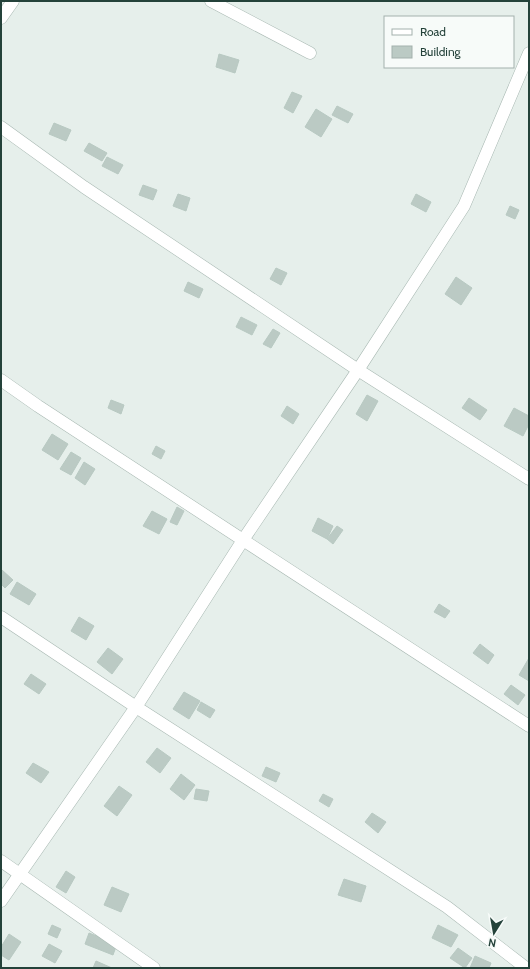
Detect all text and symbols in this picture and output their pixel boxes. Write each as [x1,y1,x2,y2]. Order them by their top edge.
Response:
legend [384,16,514,68]
text: Road [420,24,446,39]
text: Building [420,44,462,59]
north arrow [474,913,514,953]
text: N [487,935,497,950]

